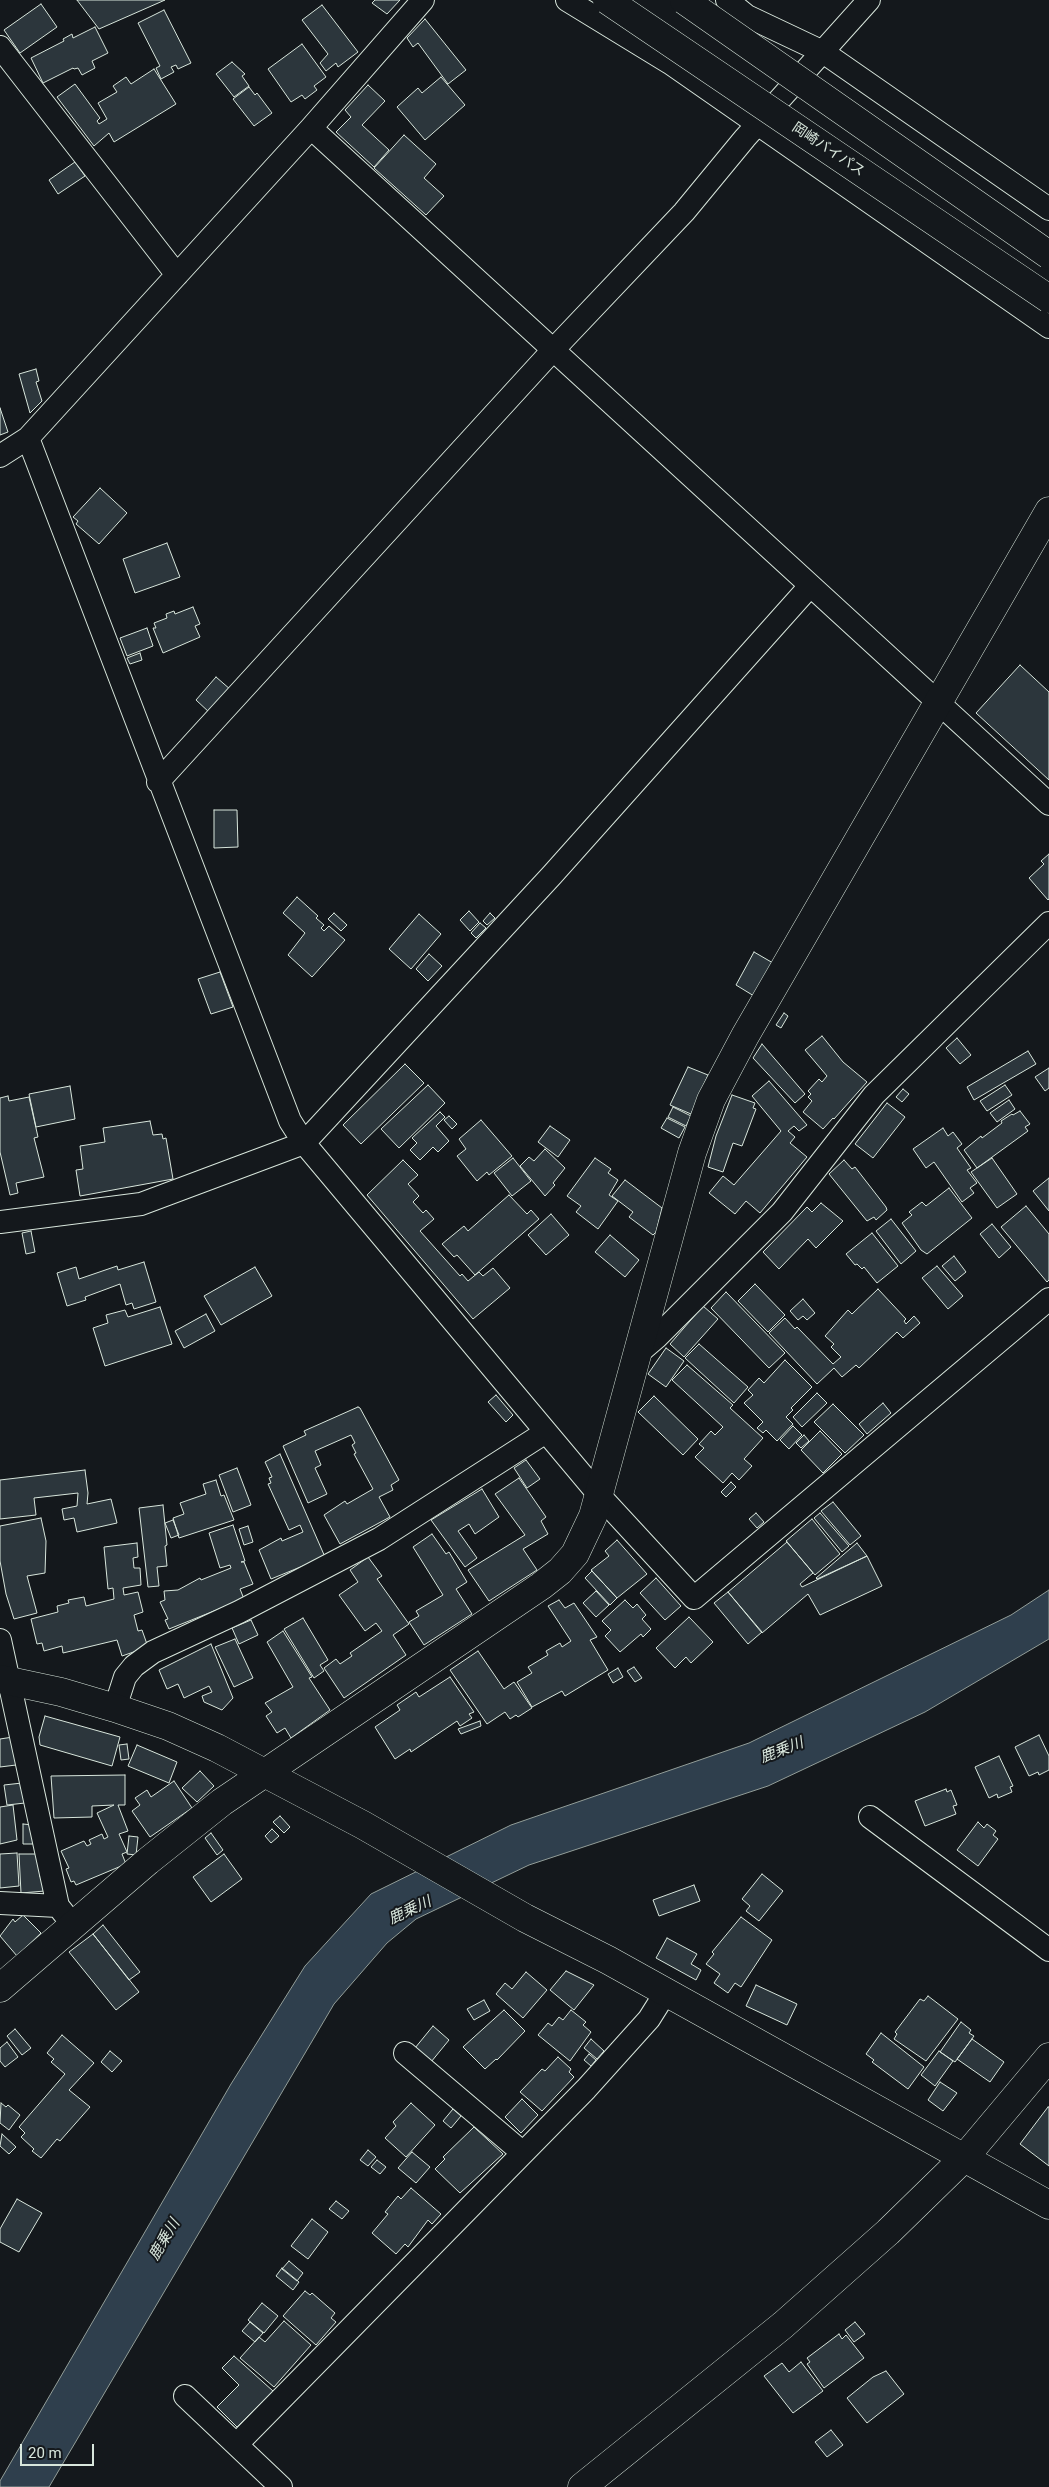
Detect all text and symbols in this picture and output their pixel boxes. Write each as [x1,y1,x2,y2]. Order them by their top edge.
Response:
street label: 岡崎バイパス [788,120,868,180]
water label: 鹿乗川 [758,1735,806,1767]
water label: 鹿乗川 [386,1893,434,1929]
water label: 鹿乗川 [146,2216,184,2264]
scale bar [22,2434,96,2466]
text: 20 m [28,2444,62,2462]

